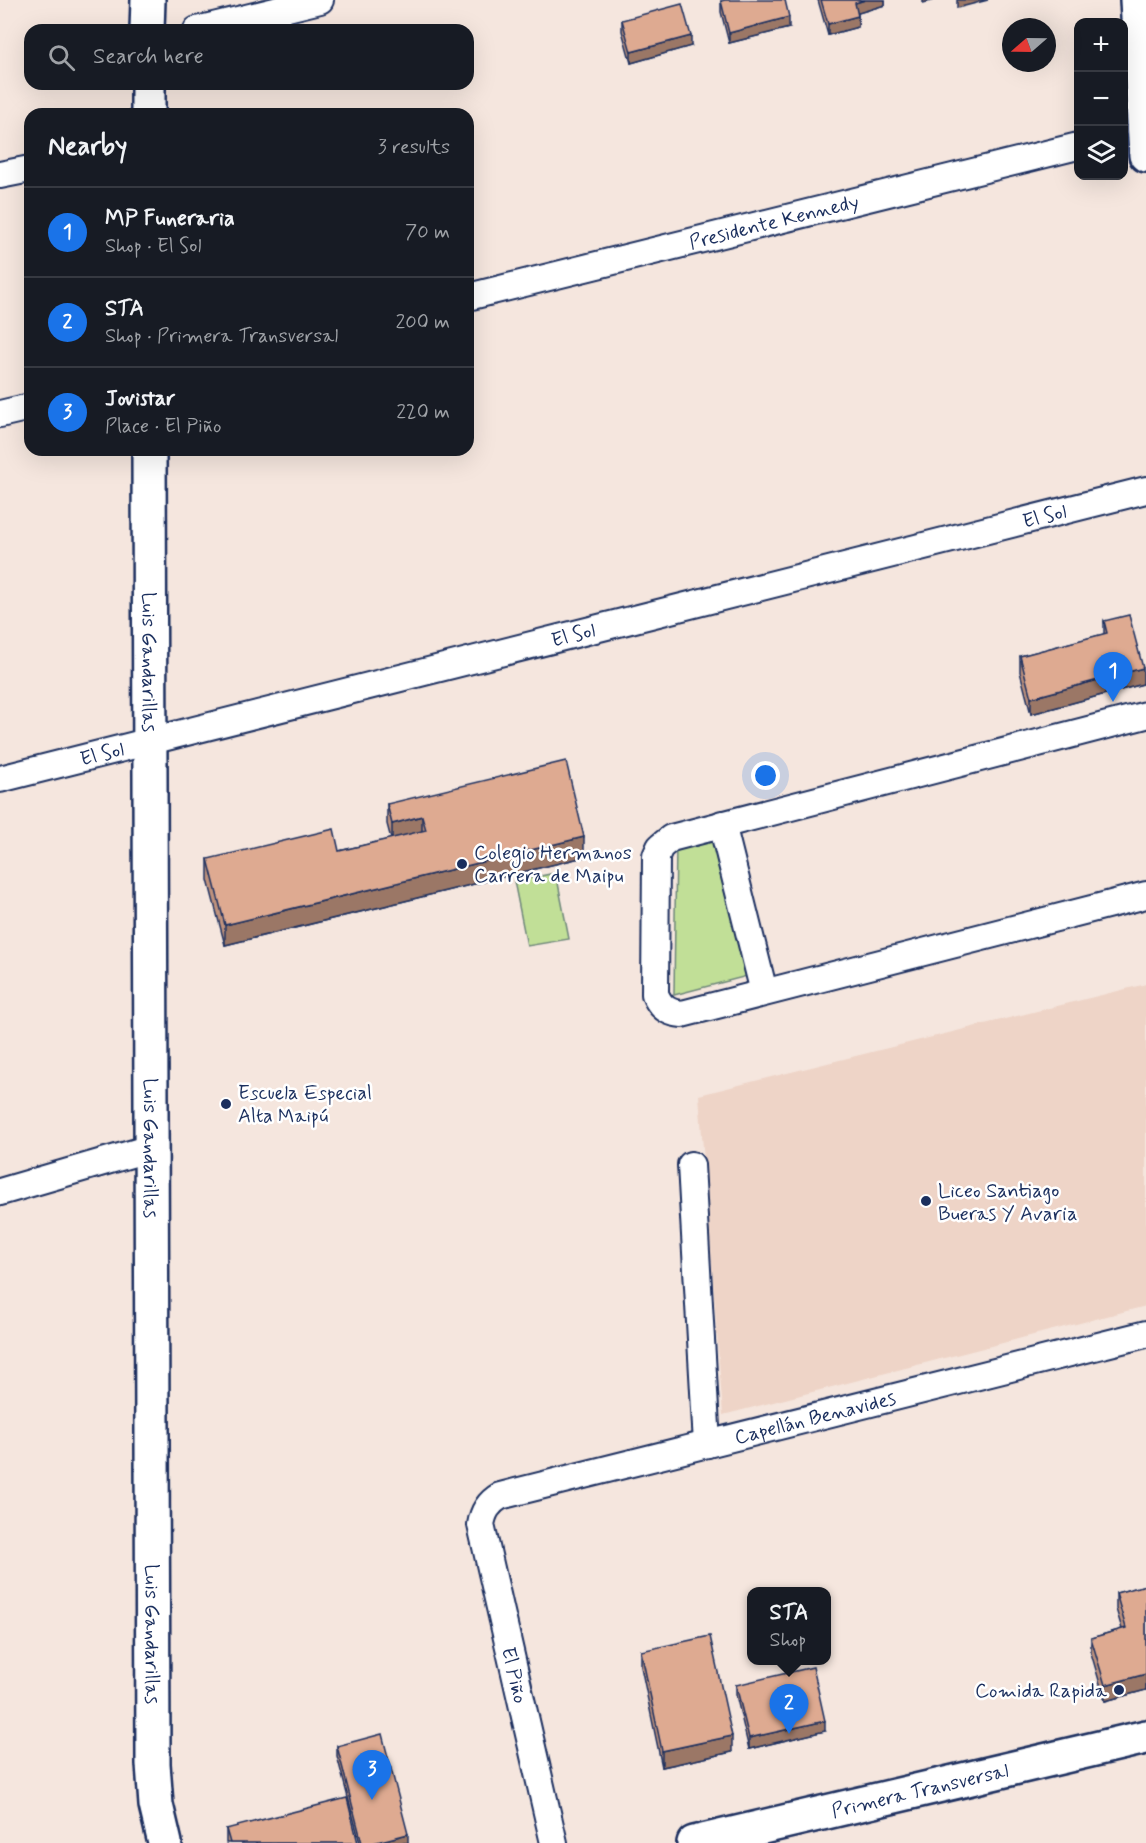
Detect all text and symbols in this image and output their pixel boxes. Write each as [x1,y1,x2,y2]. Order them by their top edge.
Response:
north arrow [1002,18,1056,72]
map controls [1074,18,1128,180]
button: + [1074,18,1128,72]
search box [24,24,474,90]
icon: search [45,41,78,74]
text: Search here [93,43,204,71]
button: − [1074,72,1128,126]
button: layers [1074,126,1128,180]
text: Nearby [48,130,127,164]
text: 3 results [378,134,450,161]
street label: Presidente Kennedy [686,189,862,257]
text: MP Funeraria [105,205,235,233]
text: 1 [63,219,72,246]
text: 70 m [405,219,450,246]
text: Shop · El Sol [105,233,201,260]
text: STA [105,295,144,323]
text: 2 [63,309,72,336]
text: 200 m [395,309,450,336]
text: Shop · Primera Transversal [105,323,338,350]
text: Jovistar [105,385,176,413]
text: 3 [63,399,72,426]
text: 220 m [396,399,450,426]
text: Place · El Piño [105,413,222,440]
street label: El Sol [1020,499,1070,536]
street label: Luis Gandarillas [134,592,162,732]
street label: El Sol [549,617,598,654]
pin: 1 [1094,652,1132,702]
street label: El Sol [77,736,127,773]
your location [751,761,780,790]
place label: Colegio Hermanos Carrera de Maipu [474,840,632,890]
marker: Colegio Hermanos Carrera de Maipu [455,857,469,871]
street label: Luis Gandarillas [136,1078,163,1218]
place label: Escuela Especial Alta Maipú [238,1080,372,1130]
marker: Escuela Especial Alta Maipú [219,1097,233,1111]
place label: Liceo Santiago Bueras Y Avaria [938,1178,1078,1228]
marker: Liceo Santiago Bueras Y Avaria [919,1194,933,1208]
street label: Capellán Benavides [732,1385,899,1452]
street label: Luis Gandarillas [137,1564,165,1704]
popup [747,1587,831,1665]
text: STA [770,1599,808,1627]
text: Shop [770,1627,806,1654]
street label: El Piño [494,1644,533,1706]
place label: Comida Rapida [975,1678,1108,1705]
marker: Comida Rapida [1112,1683,1126,1697]
pin: 2 [770,1684,808,1734]
pin: 3 [352,1750,392,1800]
street label: Primera Transversal [829,1758,1012,1825]

